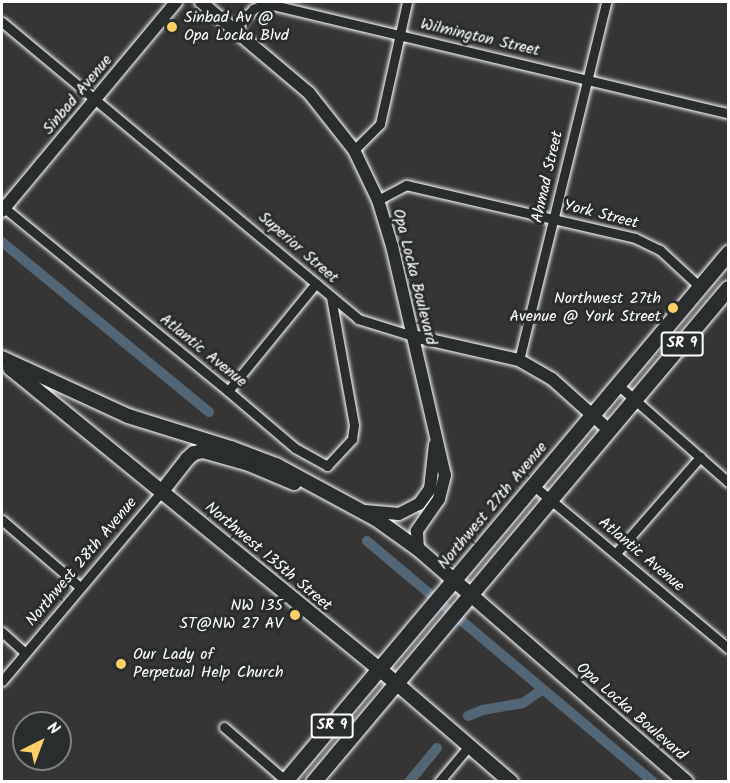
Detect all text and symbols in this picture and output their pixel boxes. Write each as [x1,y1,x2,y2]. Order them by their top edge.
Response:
place label: Sinbad Av @ Opa Locka Blvd [184,8,289,46]
street label: Wilmington Street [418,15,542,61]
marker: Sinbad Av @ Opa Locka Blvd [165,20,179,34]
street label: Sinbad Avenue [39,51,117,139]
street label: Ahmad Street [528,129,568,225]
street label: York Street [562,196,640,234]
street label: Opa Locka Boulevard [388,207,440,347]
street label: Superior Street [254,208,342,288]
place label: Northwest 27th Avenue @ York Street [509,289,661,327]
marker: Northwest 27th Avenue @ York Street [666,301,680,315]
street label: Atlantic Avenue [156,310,250,392]
road number: SR 9 [660,332,704,356]
street label: Northwest 27th Avenue [434,438,552,574]
street label: Northwest 28th Avenue [22,493,142,631]
street label: Northwest 135th Street [201,498,335,616]
street label: Atlantic Avenue [594,513,688,597]
place label: NW 135 ST@NW 27 AV [179,596,283,634]
marker: NW 135 ST@NW 27 AV [288,608,302,622]
place label: Our Lady of Perpetual Help Church [133,645,284,683]
marker: Our Lady of Perpetual Help Church [114,657,128,671]
street label: Opa Locka Boulevard [572,659,690,765]
north arrow [12,711,72,771]
road number: SR 9 [310,714,354,738]
text: N [41,716,65,741]

